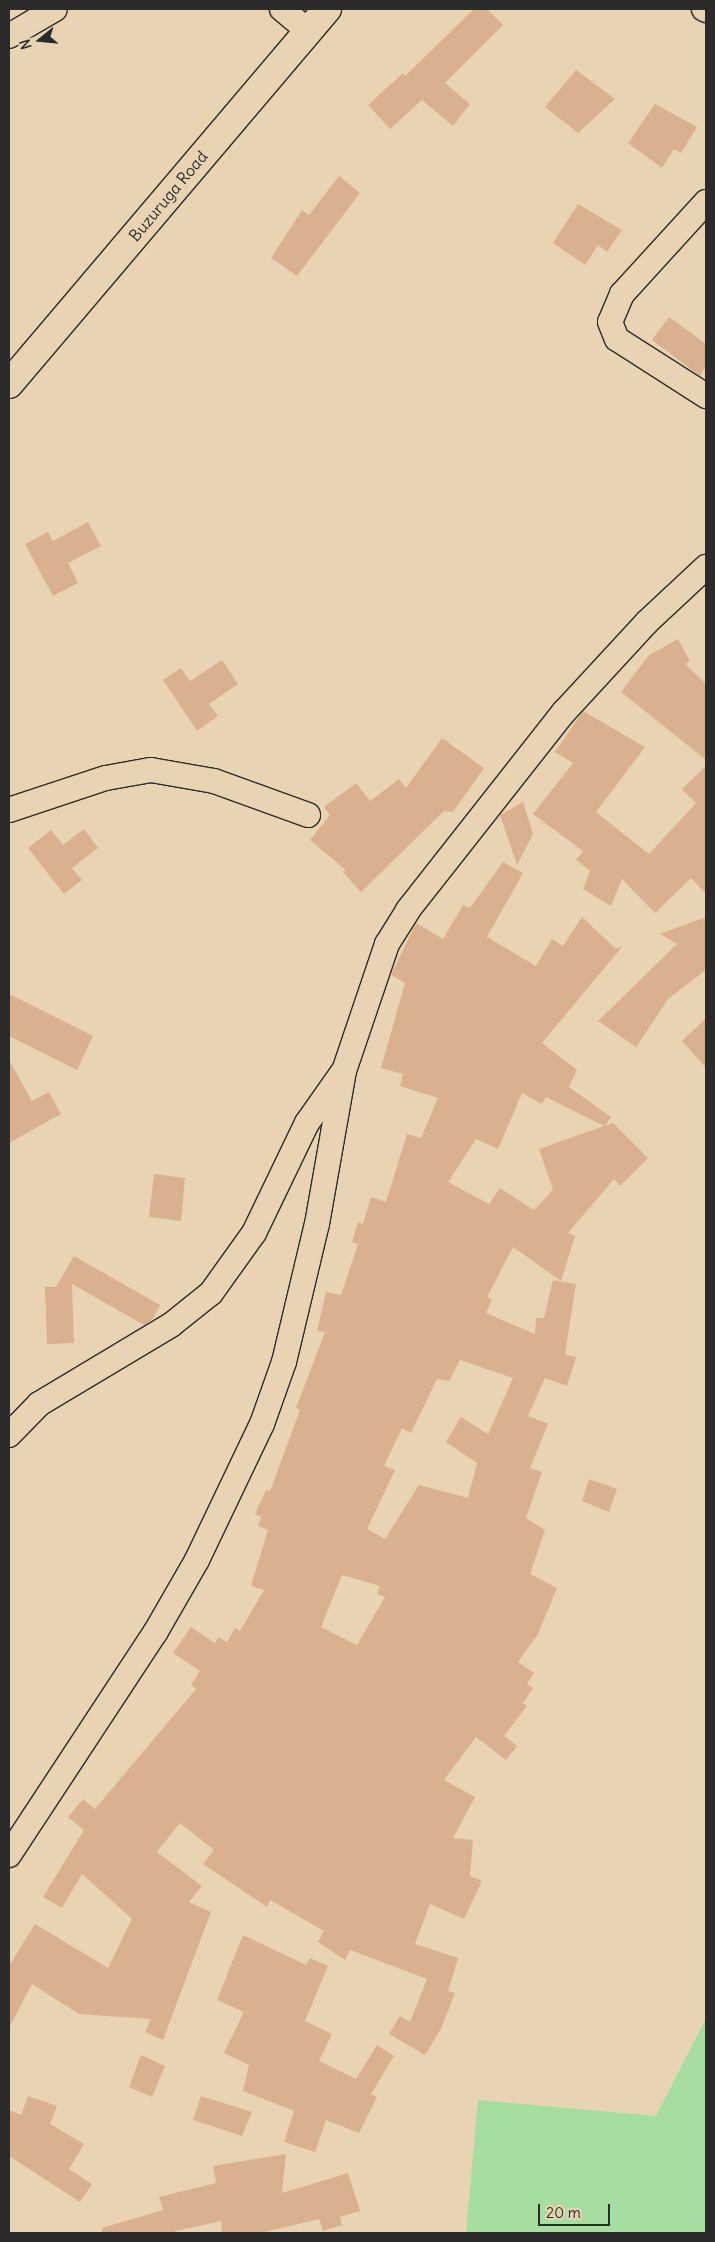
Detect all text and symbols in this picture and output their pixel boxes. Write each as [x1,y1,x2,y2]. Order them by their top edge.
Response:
north arrow [15,15,65,65]
text: N [16,37,36,52]
street label: Buzuruga Road [125,147,211,245]
scale bar [540,2194,612,2226]
text: 20 m [546,2203,581,2222]

